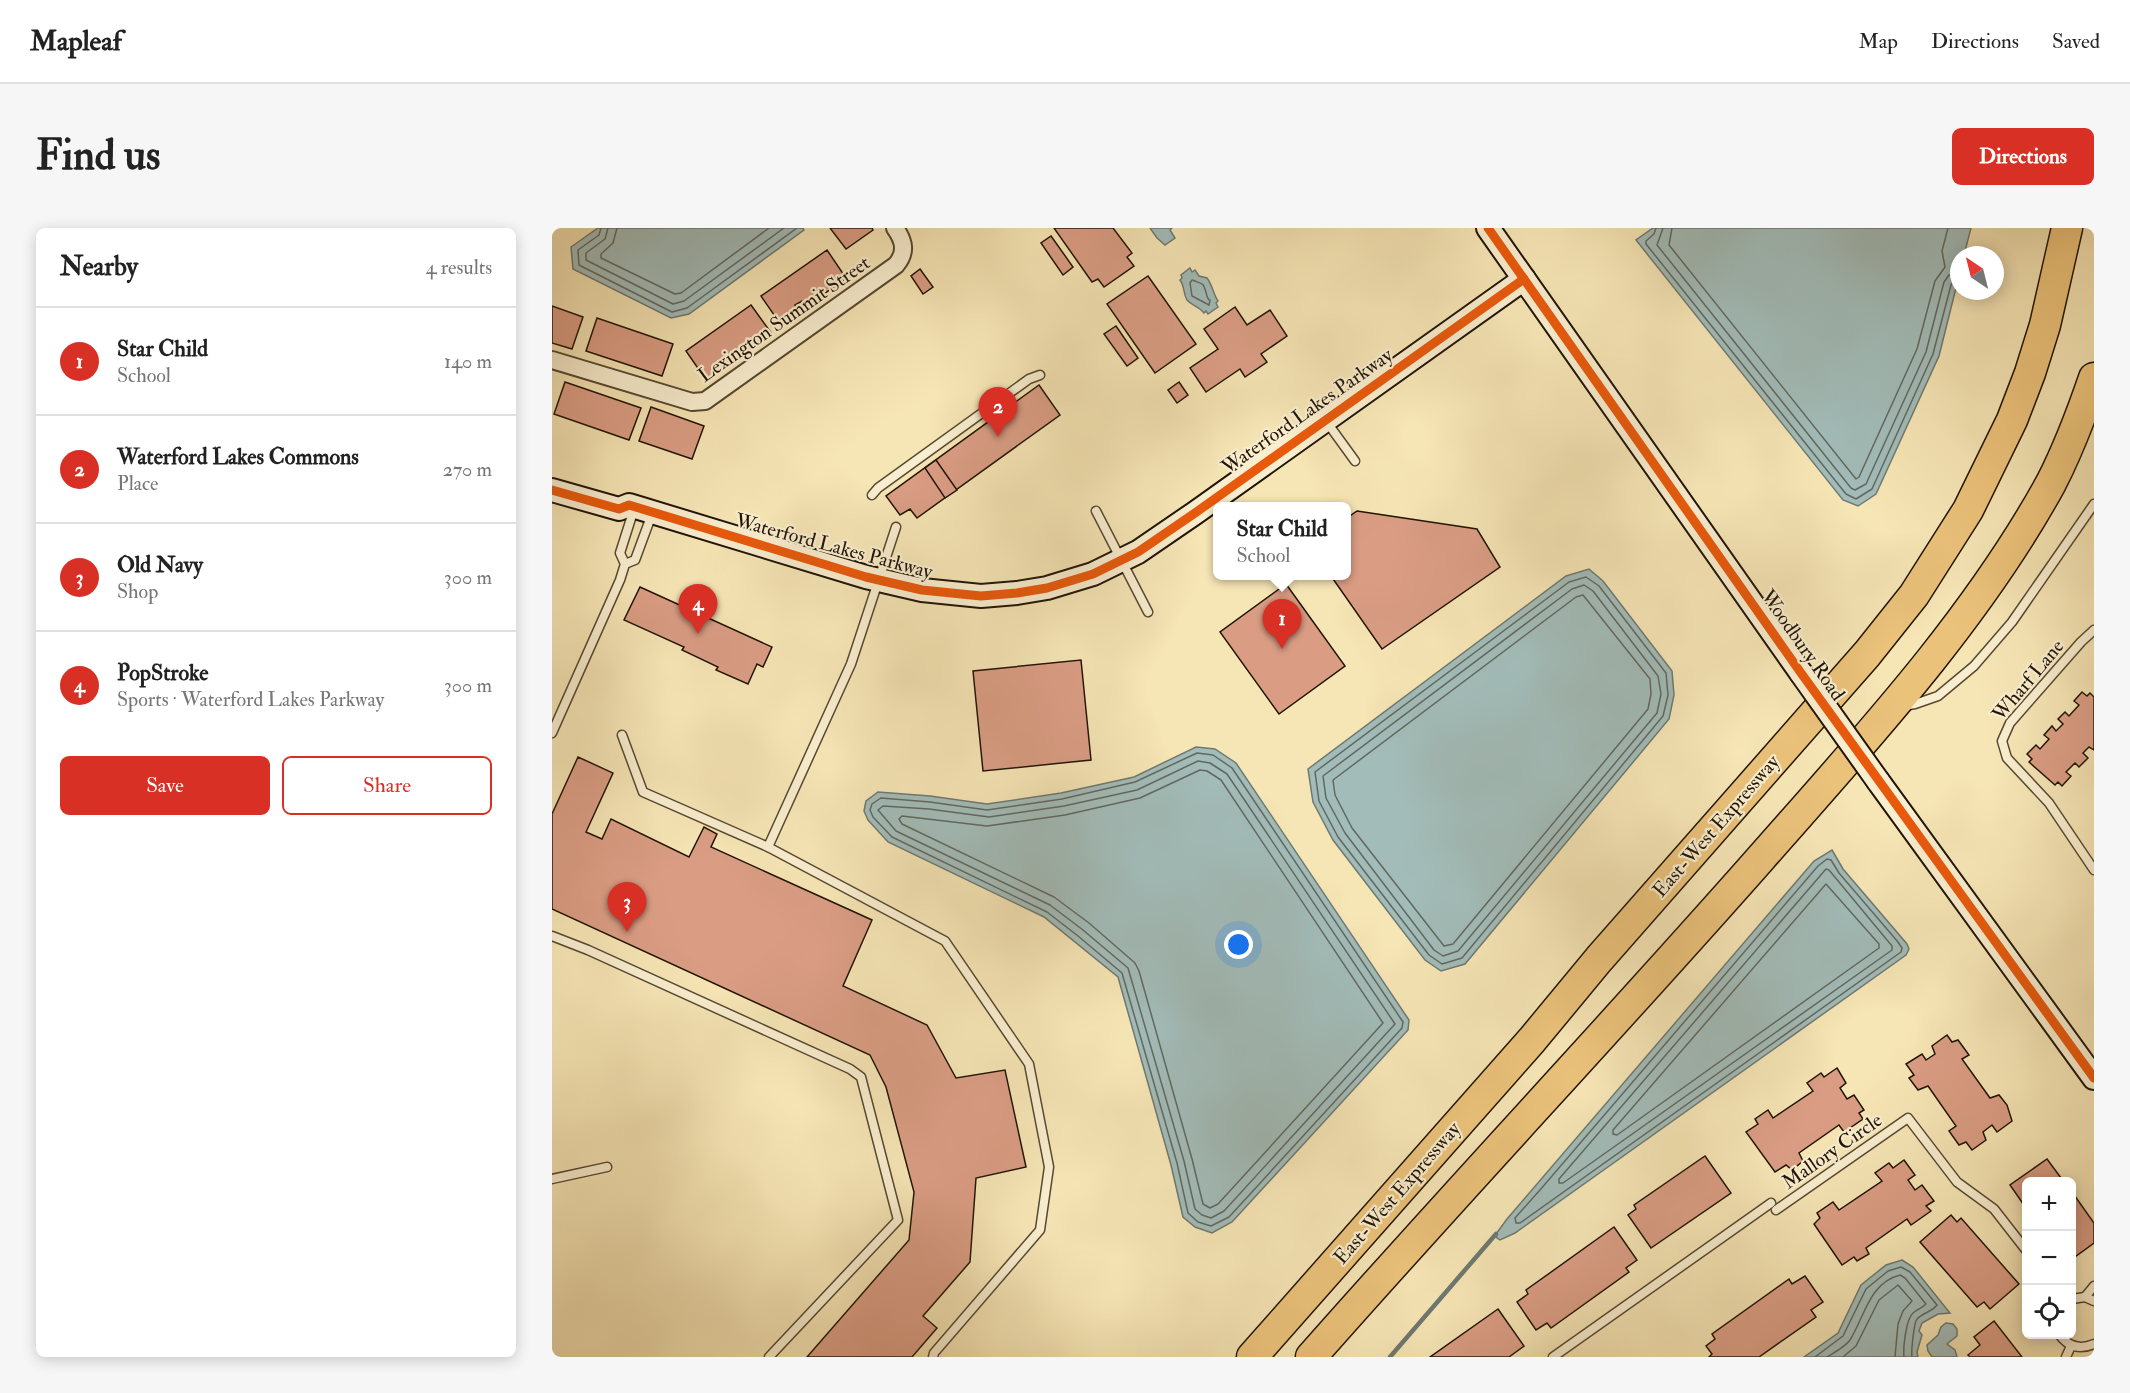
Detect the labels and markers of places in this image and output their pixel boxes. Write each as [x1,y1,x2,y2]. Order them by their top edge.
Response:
pin: 2 [978,388,1018,437]
pin: 4 [678,584,718,634]
pin: 1 [1262,600,1302,649]
pin: 3 [608,882,646,932]

